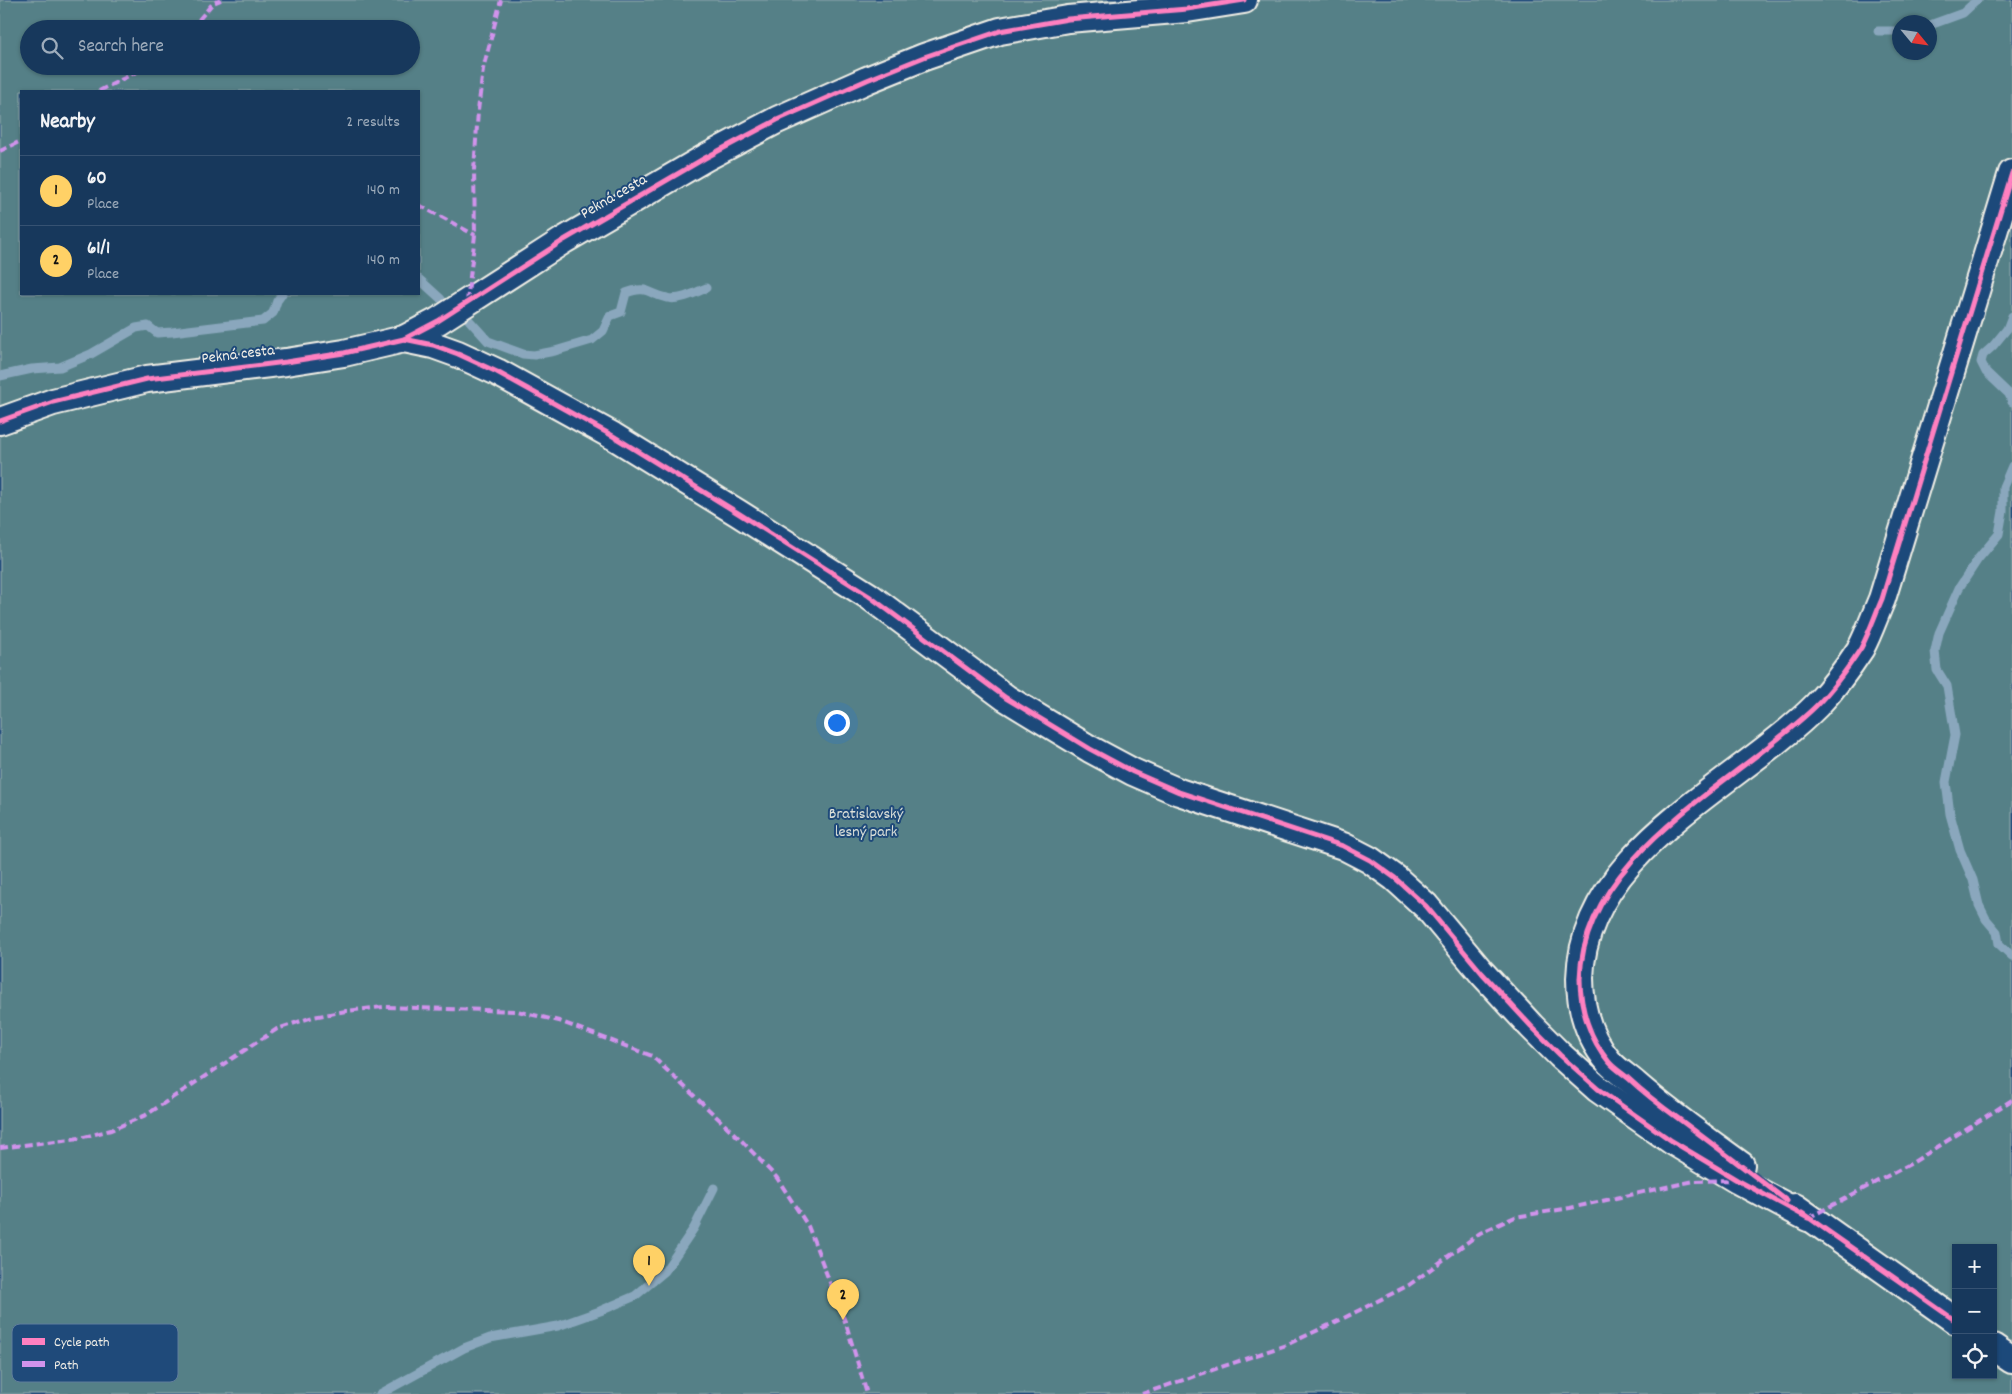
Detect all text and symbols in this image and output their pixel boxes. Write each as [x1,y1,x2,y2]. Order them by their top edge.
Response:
north arrow [1892,15,1937,60]
search box [20,20,420,75]
icon: search [38,34,66,62]
text: Search here [78,34,164,61]
text: Nearby [40,108,95,138]
text: 2 results [346,111,400,134]
text: 60 [87,166,107,193]
street label: Pekná cesta [576,168,652,225]
text: 1 [54,179,58,202]
text: 140 m [366,179,400,202]
text: Place [87,193,119,216]
text: 61/1 [87,236,110,263]
text: 2 [53,249,60,272]
text: 140 m [366,249,400,272]
text: Place [87,263,119,286]
street label: Pekná cesta [200,339,276,371]
your location [824,710,850,736]
park label: Bratislavský lesný park [829,803,904,844]
map controls [1952,1244,1997,1379]
button: + [1952,1244,1997,1289]
pin: 1 [633,1245,665,1286]
pin: 2 [827,1279,859,1320]
button: − [1952,1289,1997,1334]
legend [12,1324,178,1382]
text: Cycle path [54,1333,110,1353]
button: locate [1952,1334,1997,1379]
text: Path [54,1356,79,1376]

